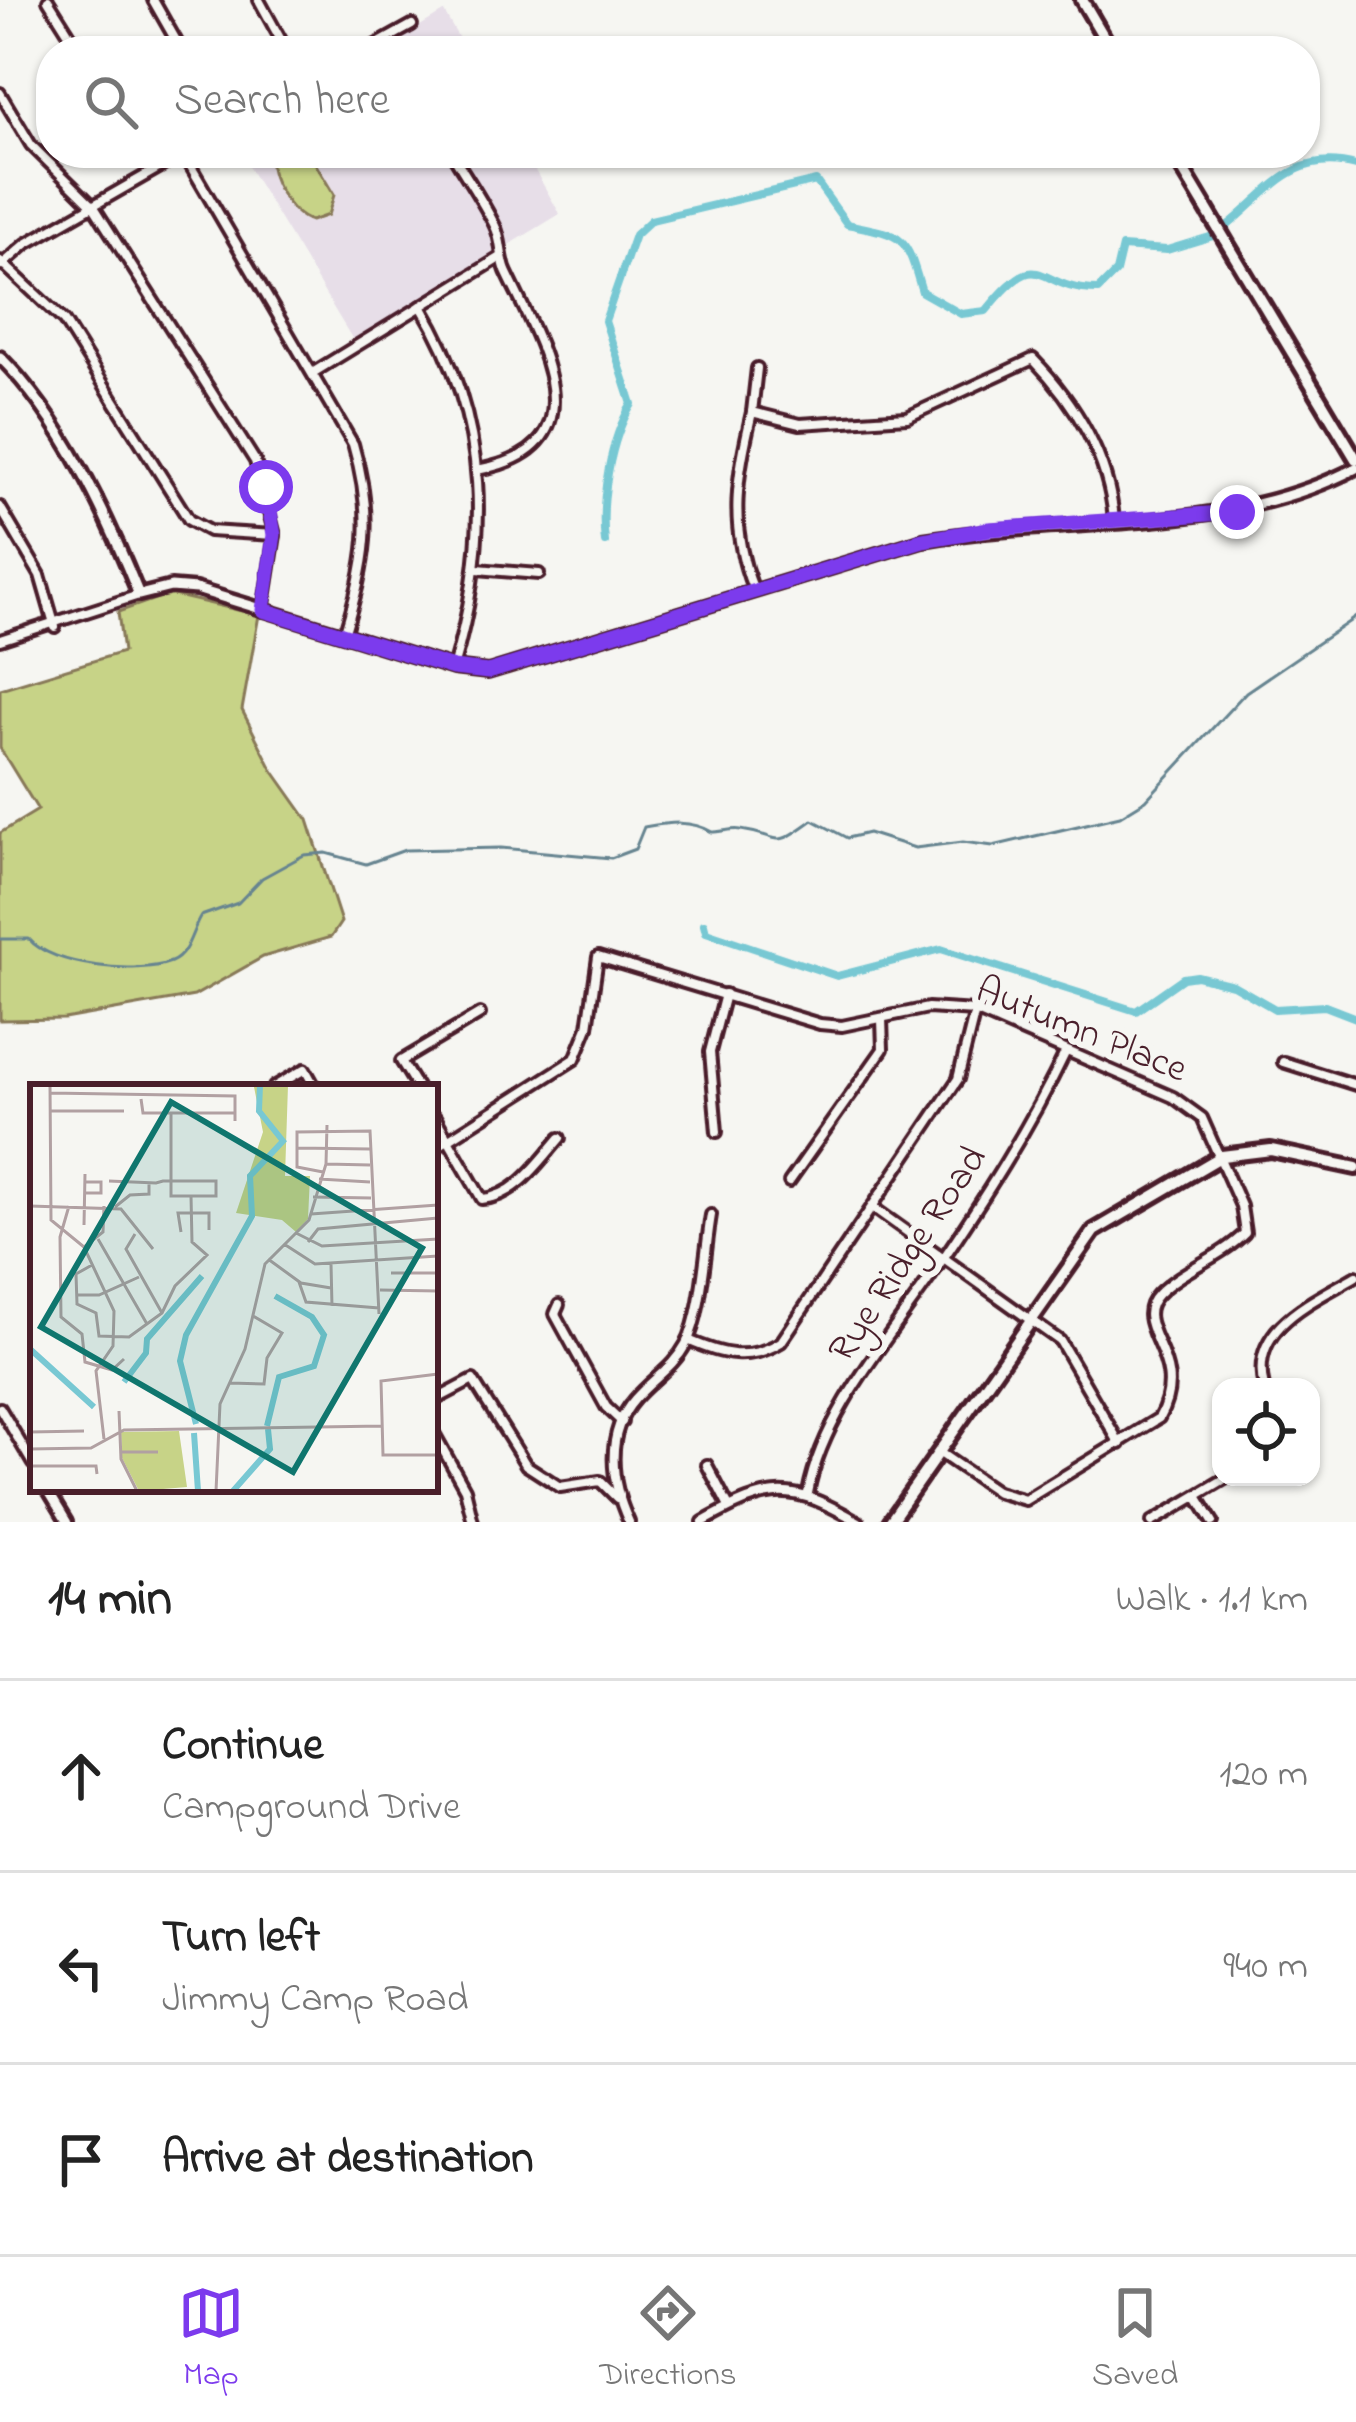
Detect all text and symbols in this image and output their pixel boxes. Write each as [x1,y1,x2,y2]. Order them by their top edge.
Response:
search box [36,36,1320,168]
icon: search [78,69,144,135]
text: Search here [174,69,390,135]
route start [239,460,293,514]
route end [1210,485,1264,539]
street label: Autumn Place [967,963,1196,1099]
inset map [30,1084,438,1492]
street label: Rye Ridge Road [815,1135,1003,1375]
map controls [1212,1378,1320,1486]
button: locate [1212,1378,1320,1486]
text: 14 min [48,1563,172,1638]
text: Walk · 1.1 km [1115,1572,1308,1629]
text: Continue [162,1714,323,1780]
icon: ahead [48,1743,114,1809]
text: 120 m [1219,1747,1308,1804]
text: Campground Drive [162,1780,460,1837]
text: Turn left [162,1906,320,1972]
icon: left [48,1935,114,2001]
text: 940 m [1223,1939,1308,1996]
text: Jimmy Camp Road [162,1972,469,2029]
icon: arrive [48,2127,114,2193]
text: Arrive at destination [162,2127,533,2193]
tab: Map [178,2280,244,2400]
tab: Directions [599,2280,737,2400]
tab: Saved [1092,2280,1178,2400]

